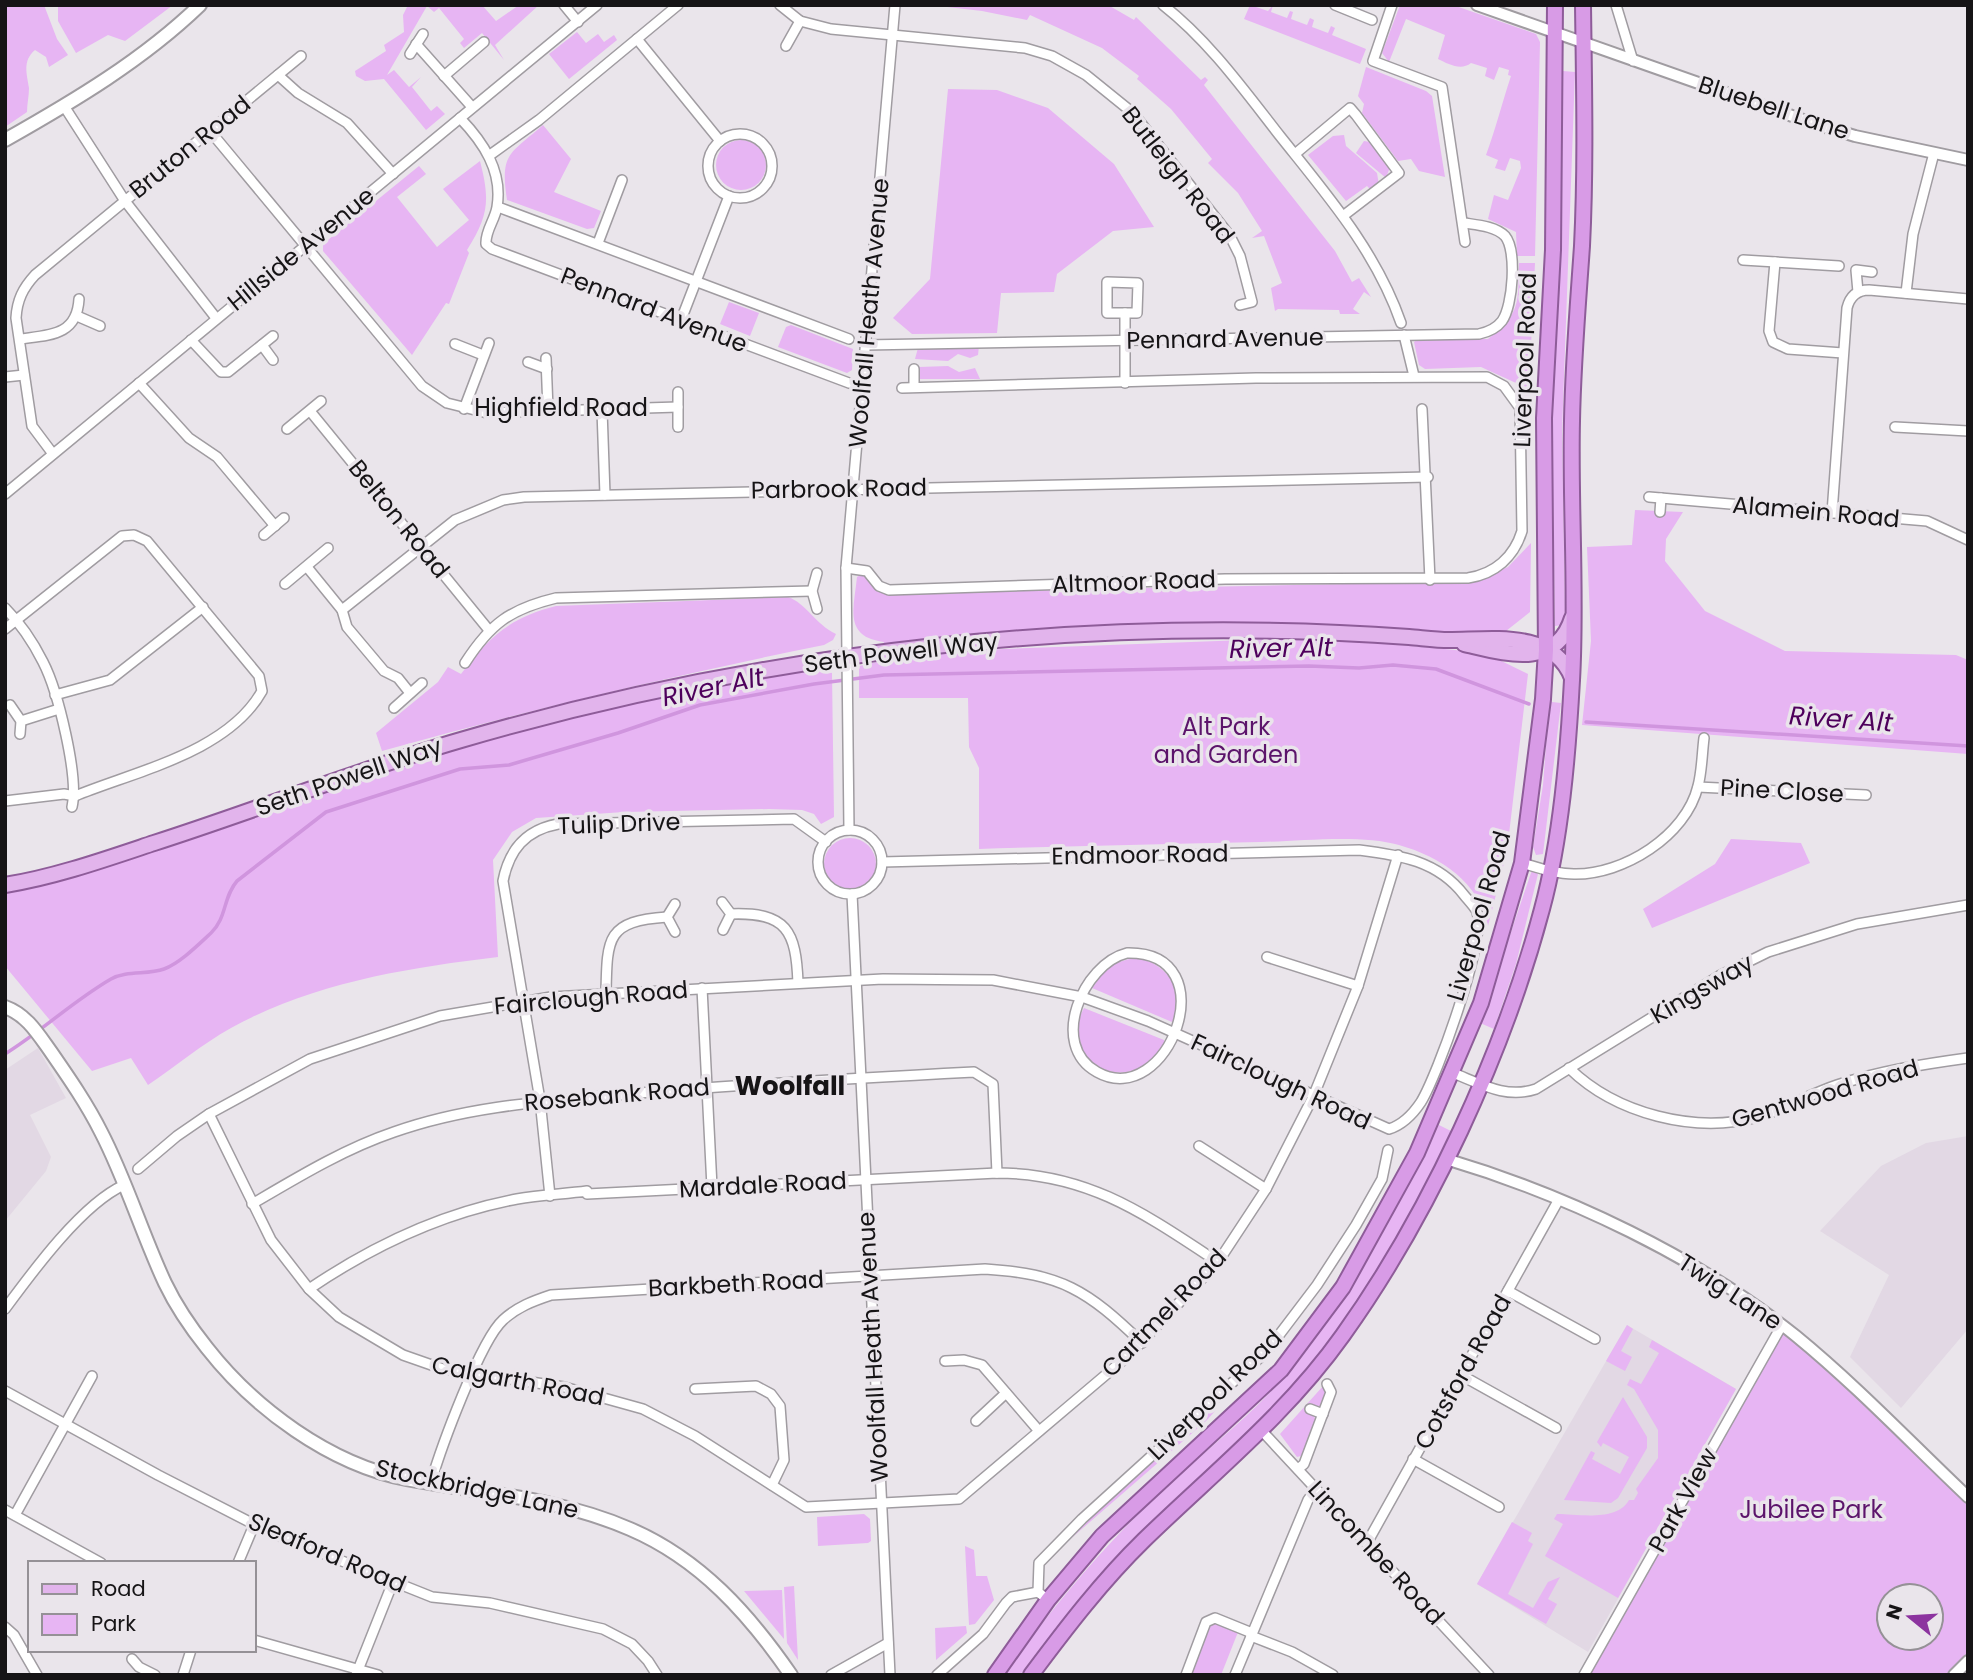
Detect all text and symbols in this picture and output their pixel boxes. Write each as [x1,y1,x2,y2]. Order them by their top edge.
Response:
street label: Bluebell Lane [1694,68,1854,147]
street label: Bruton Road [122,87,257,206]
street label: Butleigh Road [1114,99,1242,250]
street label: Woolfall Heath Avenue [840,177,897,449]
street label: Hillside Avenue [220,179,381,318]
street label: Pennard Avenue [556,259,752,360]
street label: Liverpool Road [1505,272,1544,448]
street label: Pennard Avenue [1126,320,1324,357]
street label: Highfield Road [474,391,648,424]
street label: Belton Road [341,452,457,585]
street label: Parbrook Road [751,470,927,507]
street label: Alamein Road [1731,488,1901,535]
street label: Altmoor Road [1051,562,1217,601]
street label: Seth Powell Way [802,624,1000,681]
water label: River Alt [1229,629,1334,667]
water label: River Alt [659,658,768,715]
water label: River Alt [1788,697,1895,741]
park label: Alt Park and Garden [1154,710,1298,771]
street label: Seth Powell Way [251,729,447,824]
street label: Pine Close [1719,771,1845,810]
street label: Tulip Drive [557,805,681,842]
street label: Liverpool Road [1439,827,1519,1005]
street label: Endmoor Road [1051,836,1229,873]
street label: Kingsway [1644,946,1760,1031]
street label: Fairclough Road [493,973,689,1022]
street label: Fairclough Road [1186,1025,1376,1138]
street label: Gentwood Road [1728,1051,1922,1136]
district label: Woolfall [735,1068,845,1104]
street label: Rosebank Road [523,1070,711,1119]
street label: Mardale Road [678,1164,848,1205]
street label: Woolfall Heath Avenue [849,1211,896,1483]
street label: Cartmel Road [1094,1241,1233,1384]
street label: Twig Lane [1672,1246,1789,1338]
street label: Barkbeth Road [647,1262,825,1305]
street label: Cotsford Road [1406,1288,1519,1455]
street label: Liverpool Road [1140,1322,1289,1467]
street label: Calgarth Road [429,1348,607,1413]
street label: Park View [1640,1441,1725,1558]
street label: Stockbridge Lane [373,1451,582,1526]
street label: Lincombe Road [1301,1473,1452,1632]
park label: Jubilee Park [1739,1493,1883,1526]
street label: Sleaford Road [243,1504,411,1601]
legend [28,1561,256,1652]
text: Road [91,1574,146,1603]
north arrow [1875,1582,1945,1652]
text: N [1879,1601,1909,1623]
text: Park [91,1609,136,1638]

